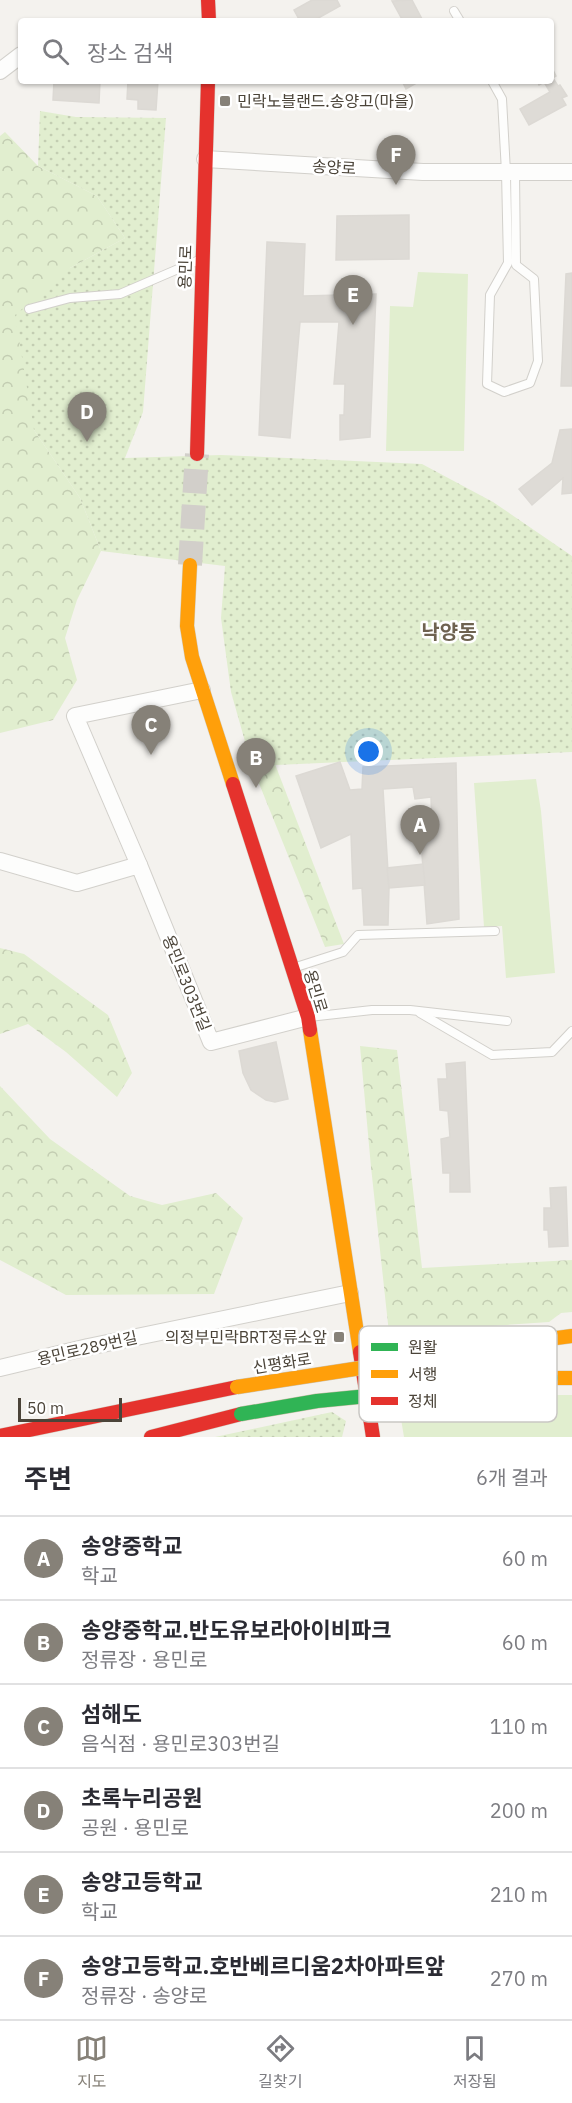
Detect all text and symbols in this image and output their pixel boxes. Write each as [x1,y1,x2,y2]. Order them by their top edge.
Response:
search box [18,18,554,84]
icon: search [39,35,72,68]
text: 장소 검색 [87,38,173,67]
place label: 민락노블랜드.송양고(마을) [237,91,414,111]
marker: 민락노블랜드.송양고(마을) [218,94,232,108]
pin: F [376,136,416,185]
street label: 송양로 [311,156,357,178]
street label: 용민로 [174,244,196,289]
pin: E [334,276,372,325]
pin: D [68,392,106,442]
district label: 낙양동 [421,618,477,645]
pin: C [132,706,170,755]
your location [354,737,383,766]
pin: B [236,738,276,788]
pin: A [400,806,440,855]
street label: 용민로303번길 [159,932,215,1034]
street label: 용민로 [300,967,332,1015]
legend [359,1326,557,1422]
street label: 용민로289번길 [35,1327,139,1369]
place label: 의정부민락BRT정류소앞 [165,1327,327,1347]
marker: 의정부민락BRT정류소앞 [332,1330,346,1344]
text: 원활 [408,1337,438,1357]
street label: 신평화로 [251,1348,313,1377]
text: 서행 [408,1364,437,1384]
text: 정체 [408,1391,437,1411]
scale bar [18,1395,122,1422]
text: 50 m [27,1398,64,1418]
text: 주변 [24,1461,72,1495]
text: 6개 결과 [476,1464,548,1491]
text: 송양중학교 [81,1531,182,1560]
text: A [37,1545,50,1572]
text: 60 m [502,1545,548,1572]
text: 학교 [81,1562,118,1589]
text: 송양중학교.반도유보라아이비파크 [81,1615,391,1644]
text: B [37,1629,50,1656]
text: 60 m [502,1629,548,1656]
text: 정류장 · 용민로 [81,1646,207,1673]
text: 섬해도 [81,1699,142,1728]
text: C [37,1713,50,1740]
text: 110 m [490,1713,548,1740]
text: 음식점 · 용민로303번길 [81,1730,280,1757]
text: 초록누리공원 [81,1783,202,1812]
text: D [37,1797,50,1824]
text: 200 m [490,1797,548,1824]
text: 공원 · 용민로 [81,1814,189,1841]
text: 송양고등학교 [81,1867,202,1896]
text: E [37,1881,50,1908]
text: 210 m [490,1881,548,1908]
text: 학교 [81,1898,118,1925]
text: 송양고등학교.호반베르디움2차아파트앞 [81,1951,445,1980]
text: F [38,1965,49,1992]
text: 270 m [490,1965,548,1992]
text: 정류장 · 송양로 [81,1982,207,2009]
tab: 지도 [75,2032,108,2092]
tab: 길찾기 [258,2032,303,2092]
tab: 저장됨 [453,2032,497,2092]

